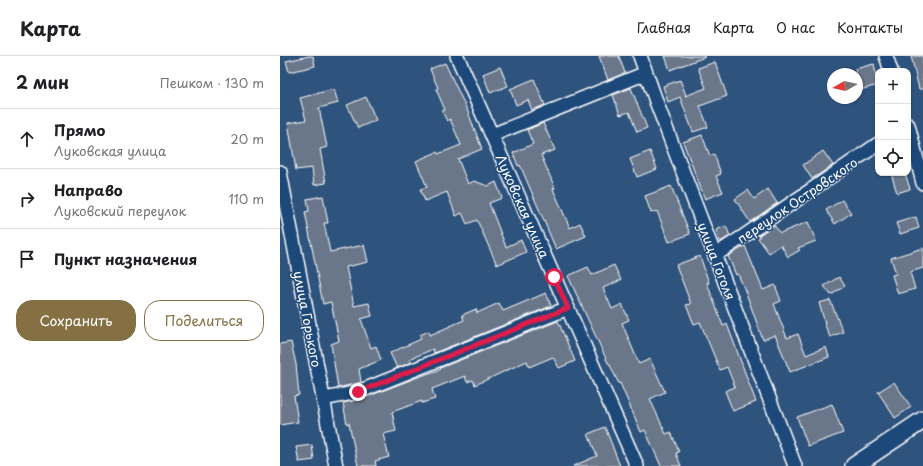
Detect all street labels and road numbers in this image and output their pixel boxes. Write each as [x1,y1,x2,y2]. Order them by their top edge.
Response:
street label: Луковская улица [492,151,555,262]
street label: переулок Островского [733,153,861,247]
street label: улица Гоголя [693,219,741,303]
street label: улица Горького [289,269,327,369]

